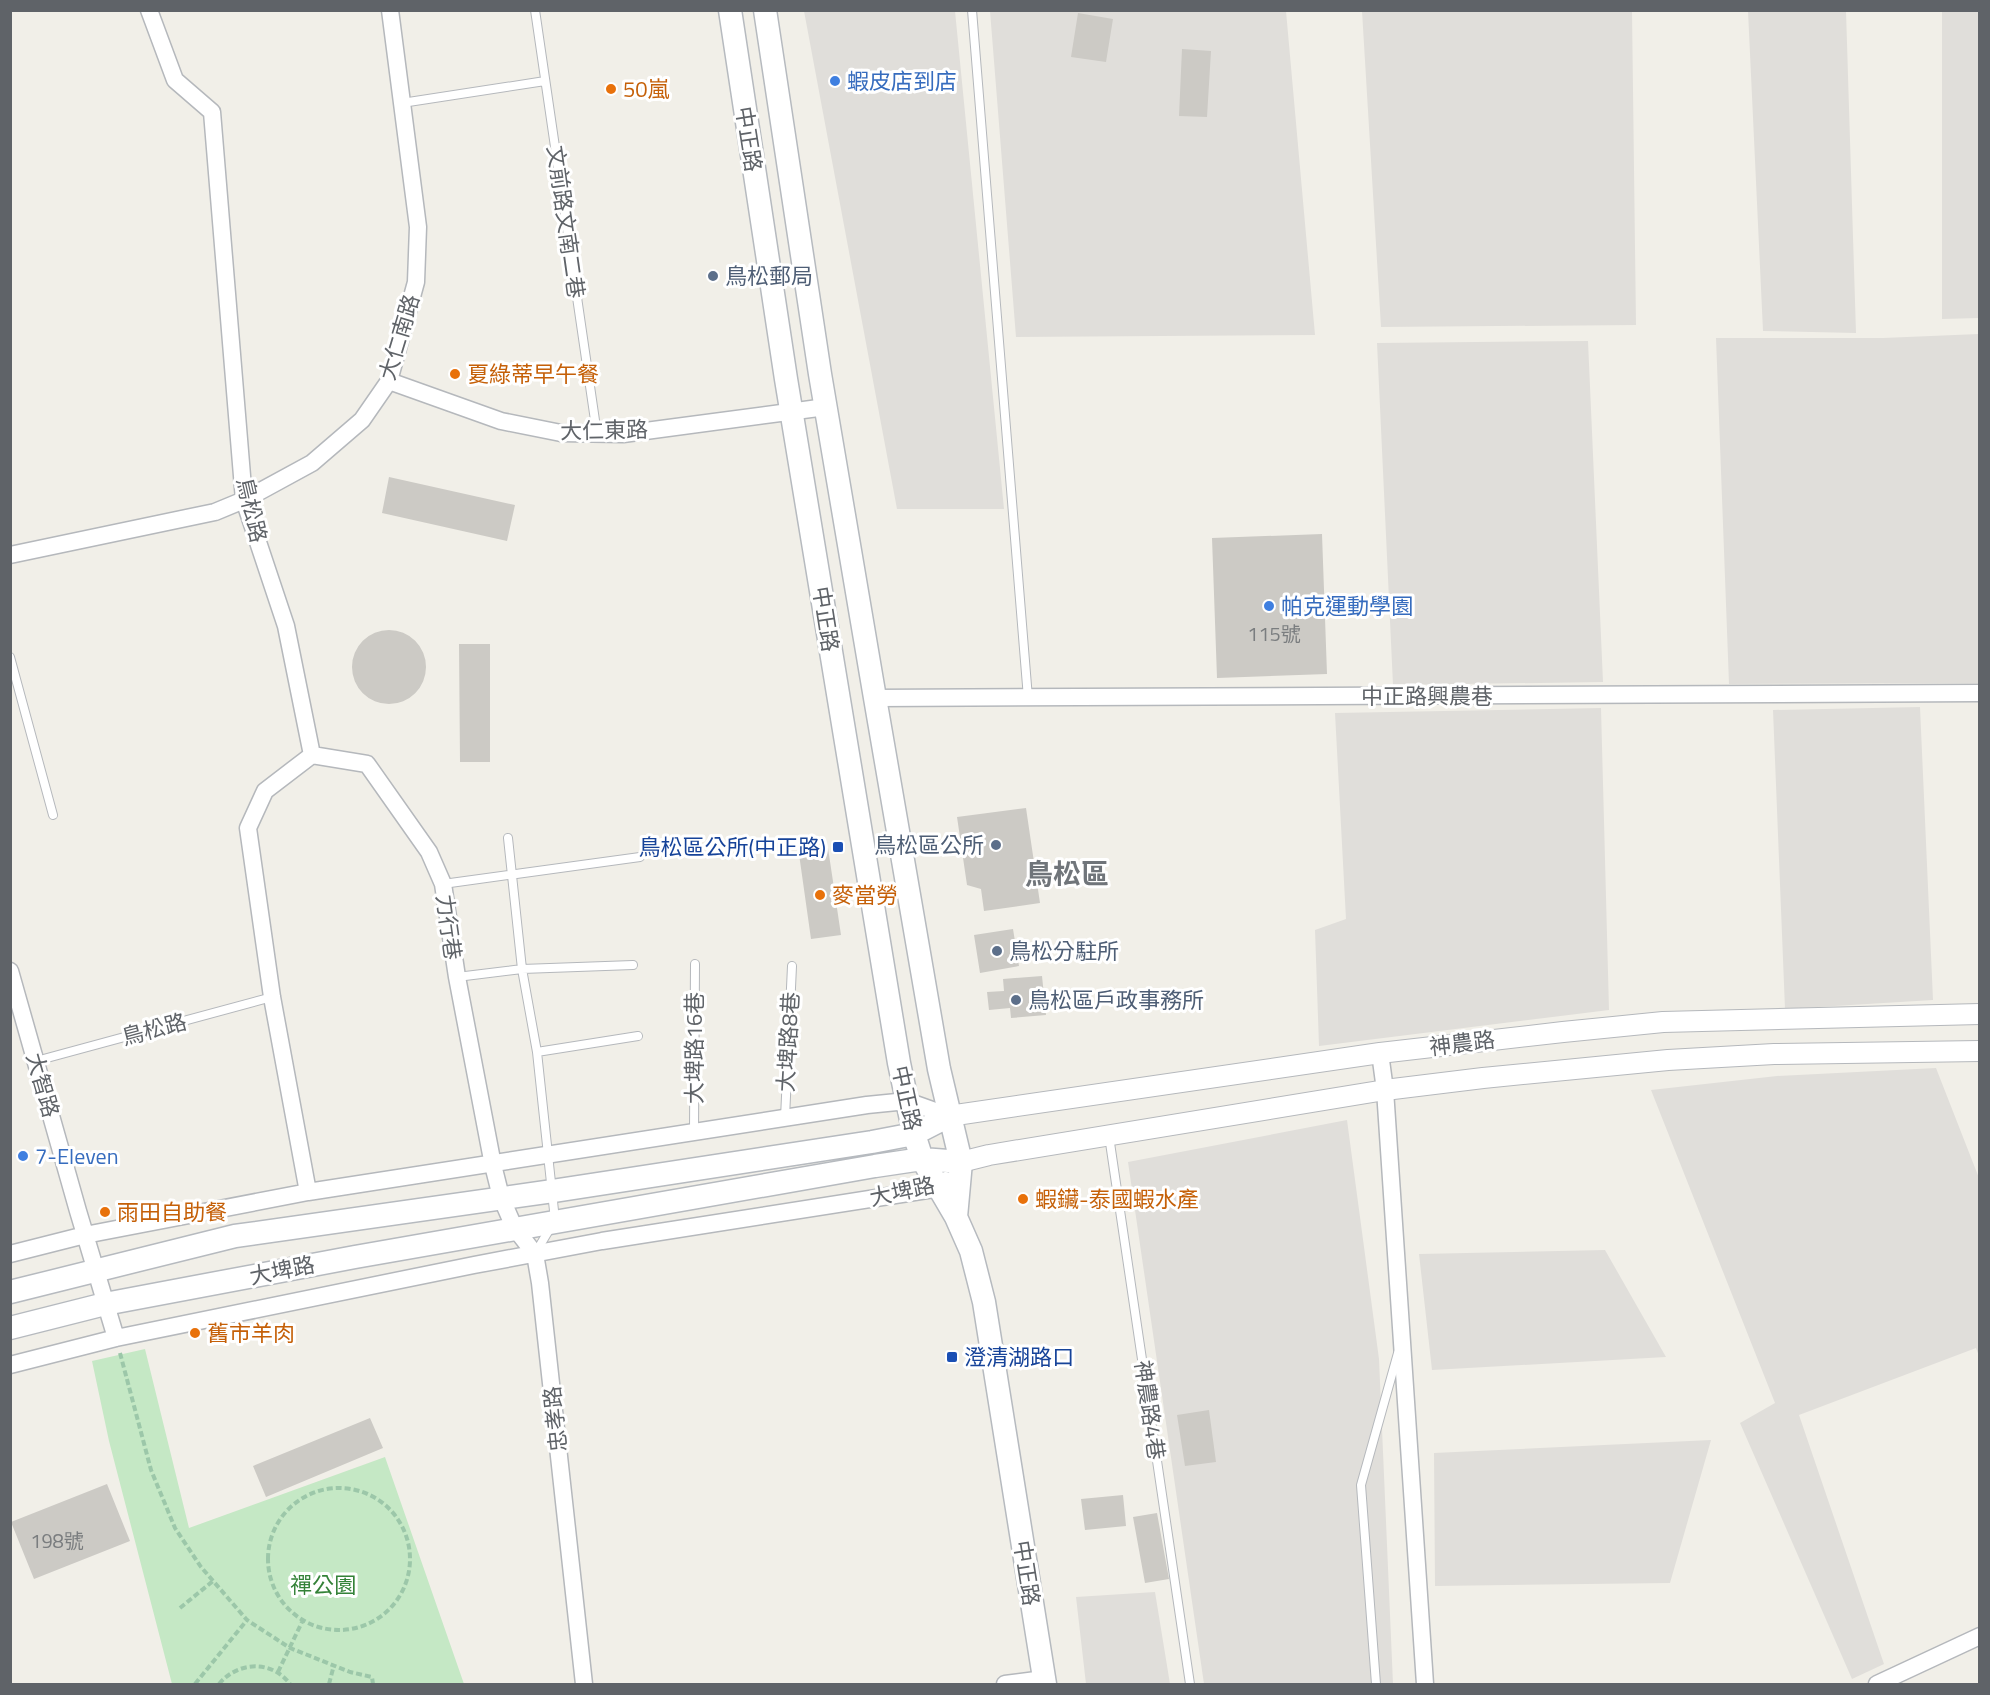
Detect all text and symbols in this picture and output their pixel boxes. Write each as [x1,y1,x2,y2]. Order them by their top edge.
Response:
place label: 蝦皮店到店 [847,64,957,98]
place label: 50嵐 [623,72,670,106]
marker: 蝦皮店到店 [828,74,842,88]
marker: 50嵐 [604,82,618,96]
street label: 中正路 [727,104,771,174]
street label: 文前路文南二巷 [538,143,594,301]
place label: 鳥松郵局 [725,259,813,293]
marker: 鳥松郵局 [706,269,720,283]
street label: 大仁南路 [370,290,428,384]
place label: 夏綠蒂早午餐 [467,357,599,391]
marker: 夏綠蒂早午餐 [448,367,462,381]
street label: 大仁東路 [560,412,648,448]
street label: 鳥松路 [228,474,276,546]
street label: 中正路 [804,584,848,654]
place label: 帕克運動學園 [1281,589,1413,623]
marker: 帕克運動學園 [1262,599,1276,613]
house number: 115號 [1247,618,1301,649]
street label: 中正路興農巷 [1361,679,1493,713]
place label: 鳥松區公所 [874,828,984,862]
place label: 鳥松區公所(中正路) [638,830,826,864]
marker: 鳥松區公所 [989,838,1003,852]
marker: 鳥松區公所(中正路) [831,840,845,854]
district label: 鳥松區 [1025,852,1109,895]
place label: 麥當勞 [832,878,898,912]
marker: 麥當勞 [813,888,827,902]
street label: 力行巷 [428,892,470,962]
place label: 鳥松分駐所 [1009,934,1119,968]
marker: 鳥松分駐所 [990,944,1004,958]
place label: 鳥松區戶政事務所 [1028,983,1204,1017]
street label: 大埤路8巷 [768,991,808,1093]
street label: 大埤路16巷 [677,992,711,1104]
marker: 鳥松區戶政事務所 [1009,993,1023,1007]
street label: 鳥松路 [118,1004,190,1054]
street label: 神農路 [1427,1022,1497,1064]
street label: 大智路 [18,1049,68,1121]
street label: 中正路 [884,1062,930,1134]
place label: 7-Eleven [35,1139,118,1173]
marker: 7-Eleven [16,1149,30,1163]
street label: 大埤路 [866,1168,938,1214]
place label: 蝦鑶-泰國蝦水產 [1035,1182,1199,1216]
marker: 蝦鑶-泰國蝦水產 [1016,1192,1030,1206]
place label: 雨田自助餐 [117,1195,227,1229]
marker: 雨田自助餐 [98,1205,112,1219]
street label: 大埤路 [246,1247,318,1293]
place label: 舊市羊肉 [207,1316,295,1350]
marker: 舊市羊肉 [188,1326,202,1340]
place label: 澄清湖路口 [964,1340,1074,1374]
marker: 澄清湖路口 [945,1350,959,1364]
street label: 神農路4巷 [1126,1358,1174,1462]
street label: 忠孝路 [535,1384,575,1454]
house number: 198號 [30,1525,84,1556]
street label: 中正路 [1005,1538,1049,1608]
park label: 禪公園 [290,1568,356,1602]

